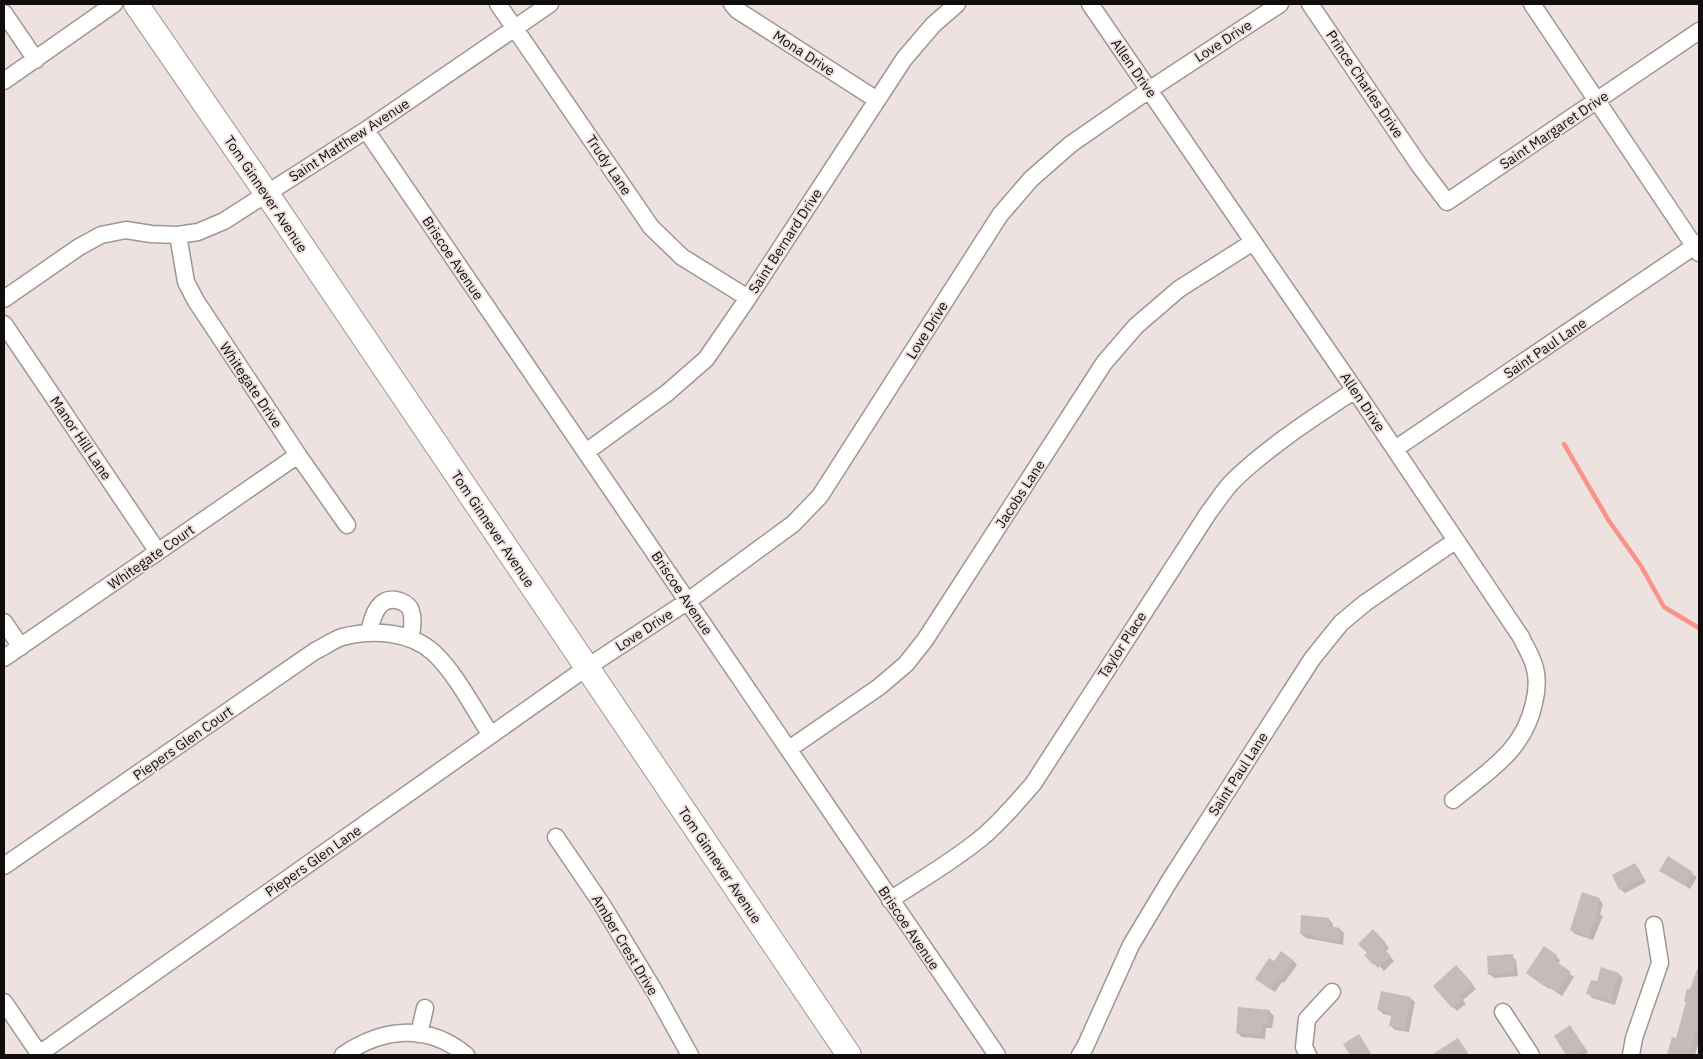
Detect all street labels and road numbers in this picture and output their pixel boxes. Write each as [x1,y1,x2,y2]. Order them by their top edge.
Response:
street label: Love Drive [1191,16,1255,66]
street label: Mona Drive [770,26,839,80]
street label: Prince Charles Drive [1322,27,1408,142]
street label: Allen Drive [1107,35,1161,101]
street label: Saint Margaret Drive [1496,87,1612,173]
street label: Saint Matthew Avenue [285,94,413,186]
street label: Trudy Lane [582,131,636,199]
street label: Tom Ginnever Avenue [220,132,312,256]
street label: Saint Bernard Drive [744,185,826,297]
street label: Briscoe Avenue [418,213,488,304]
street label: Love Drive [902,297,952,362]
street label: Saint Paul Lane [1500,313,1590,382]
street label: Whitegate Drive [216,339,286,432]
street label: Allen Drive [1337,369,1390,435]
street label: Manor Hill Lane [46,393,116,484]
street label: Jacobs Lane [991,456,1049,532]
street label: Tom Ginnever Avenue [447,467,539,591]
street label: Whitegate Court [104,520,198,594]
street label: Briscoe Avenue [647,548,717,639]
street label: Love Drive [612,605,676,655]
street label: Taylor Place [1094,608,1150,682]
street label: Piepers Glen Court [130,702,236,784]
street label: Saint Paul Lane [1204,728,1272,819]
street label: Tom Ginnever Avenue [674,803,766,927]
street label: Piepers Glen Lane [261,821,365,901]
street label: Briscoe Avenue [874,883,944,974]
street label: Amber Crest Drive [588,891,662,999]

